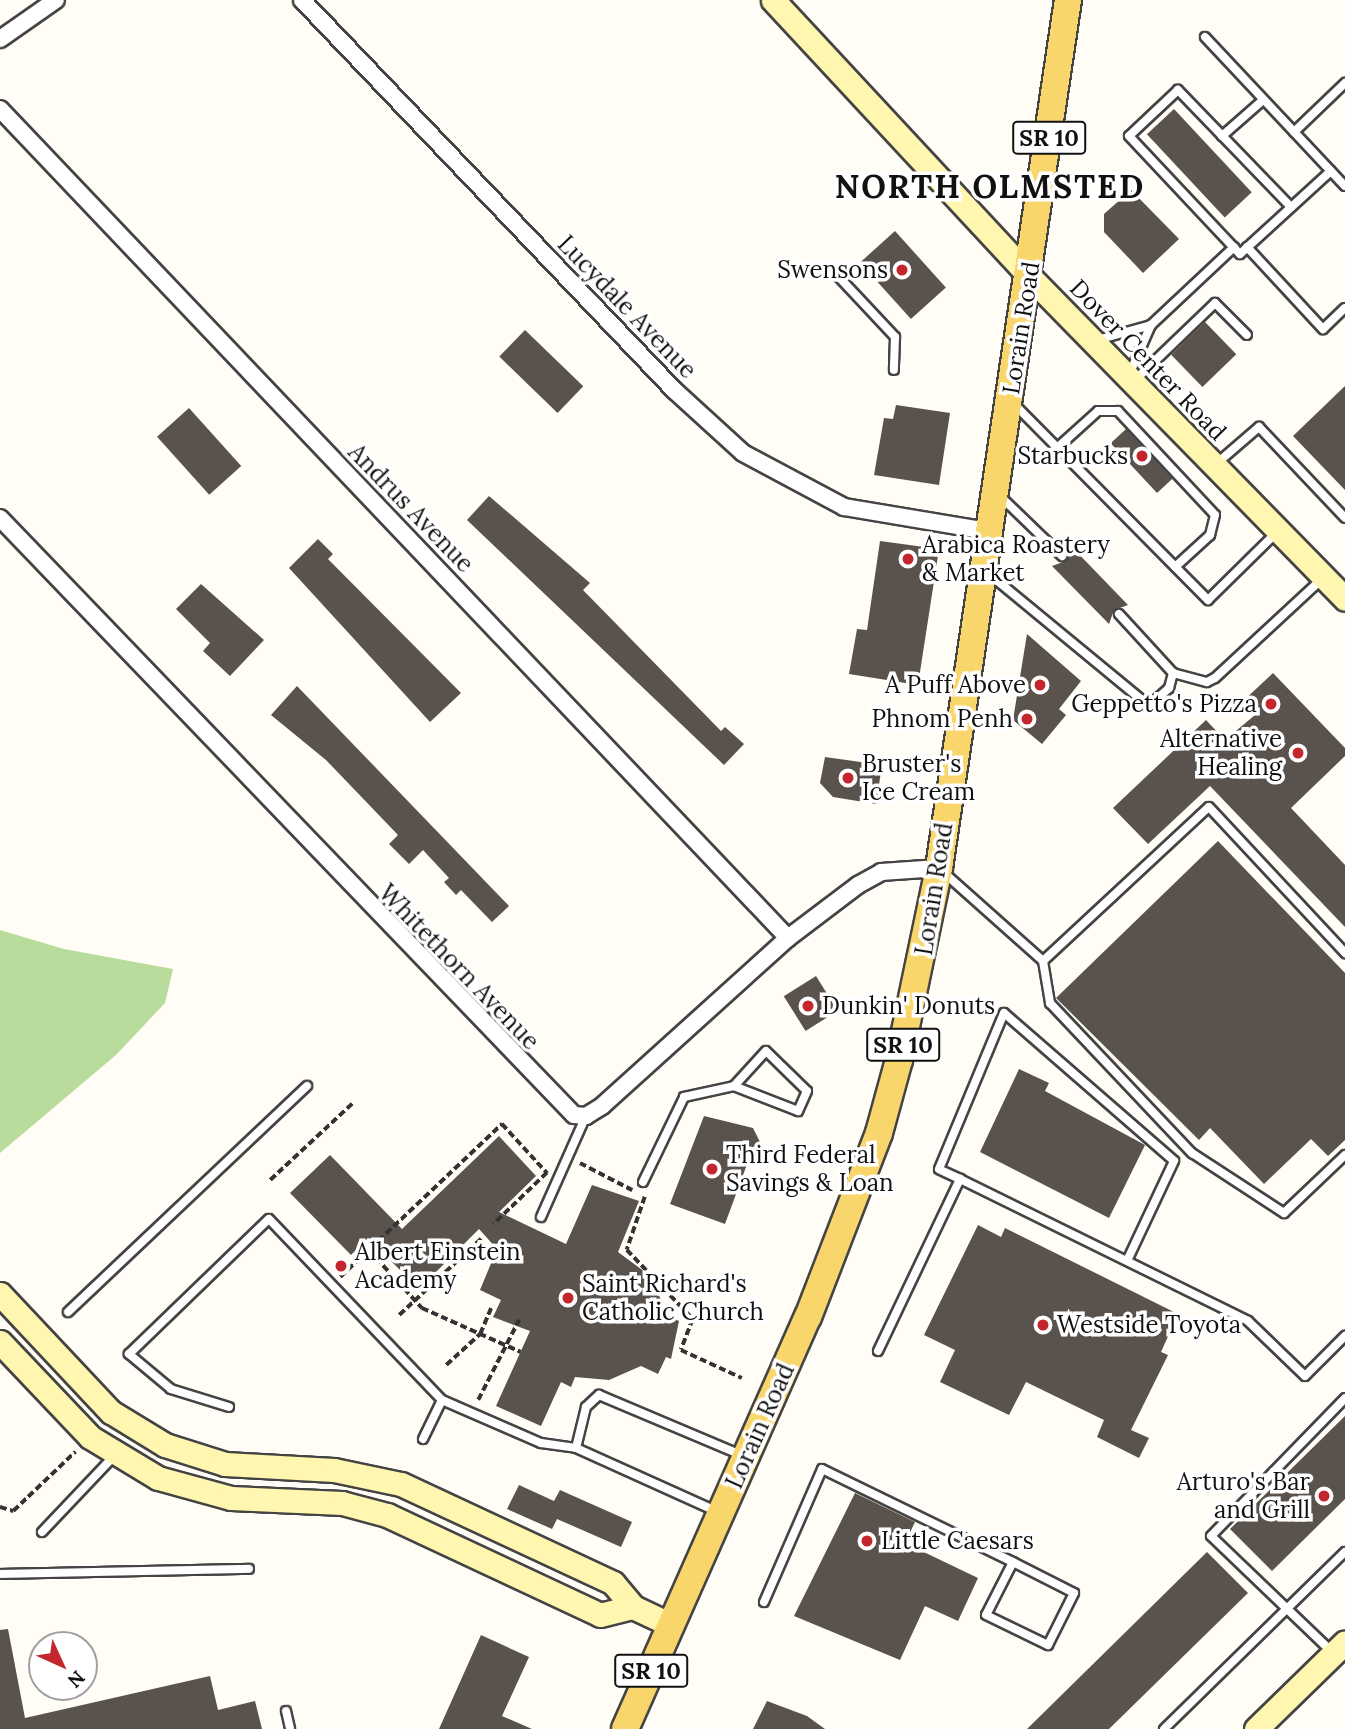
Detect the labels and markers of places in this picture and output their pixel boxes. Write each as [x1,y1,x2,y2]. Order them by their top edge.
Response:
place label: Swensons [777,256,888,284]
marker: Swensons [894,262,910,278]
place label: Starbucks [1017,442,1128,470]
marker: Starbucks [1134,448,1150,464]
place label: Arabica Roastery & Market [922,531,1110,587]
marker: Arabica Roastery & Market [900,551,916,567]
place label: A Puff Above [885,671,1026,699]
marker: A Puff Above [1032,677,1048,693]
place label: Geppetto's Pizza [1071,690,1257,718]
marker: Geppetto's Pizza [1263,696,1279,712]
place label: Phnom Penh [872,705,1013,733]
marker: Phnom Penh [1019,711,1035,727]
place label: Alternative Healing [1160,725,1282,781]
marker: Alternative Healing [1288,743,1308,763]
place label: Bruster's Ice Cream [862,750,975,806]
marker: Bruster's Ice Cream [840,770,856,786]
place label: Dunkin' Donuts [822,992,995,1020]
marker: Dunkin' Donuts [800,998,816,1014]
place label: Third Federal Savings & Loan [726,1141,894,1197]
marker: Third Federal Savings & Loan [704,1161,720,1177]
place label: Albert Einstein Academy [355,1238,521,1294]
marker: Albert Einstein Academy [333,1258,349,1274]
place label: Saint Richard's Catholic Church [582,1270,764,1326]
marker: Saint Richard's Catholic Church [560,1290,576,1306]
place label: Westside Toyota [1057,1311,1241,1339]
marker: Westside Toyota [1035,1317,1051,1333]
place label: Arturo's Bar and Grill [1177,1468,1310,1524]
marker: Arturo's Bar and Grill [1316,1488,1332,1504]
place label: Little Caesars [881,1527,1034,1555]
marker: Little Caesars [859,1533,875,1549]

